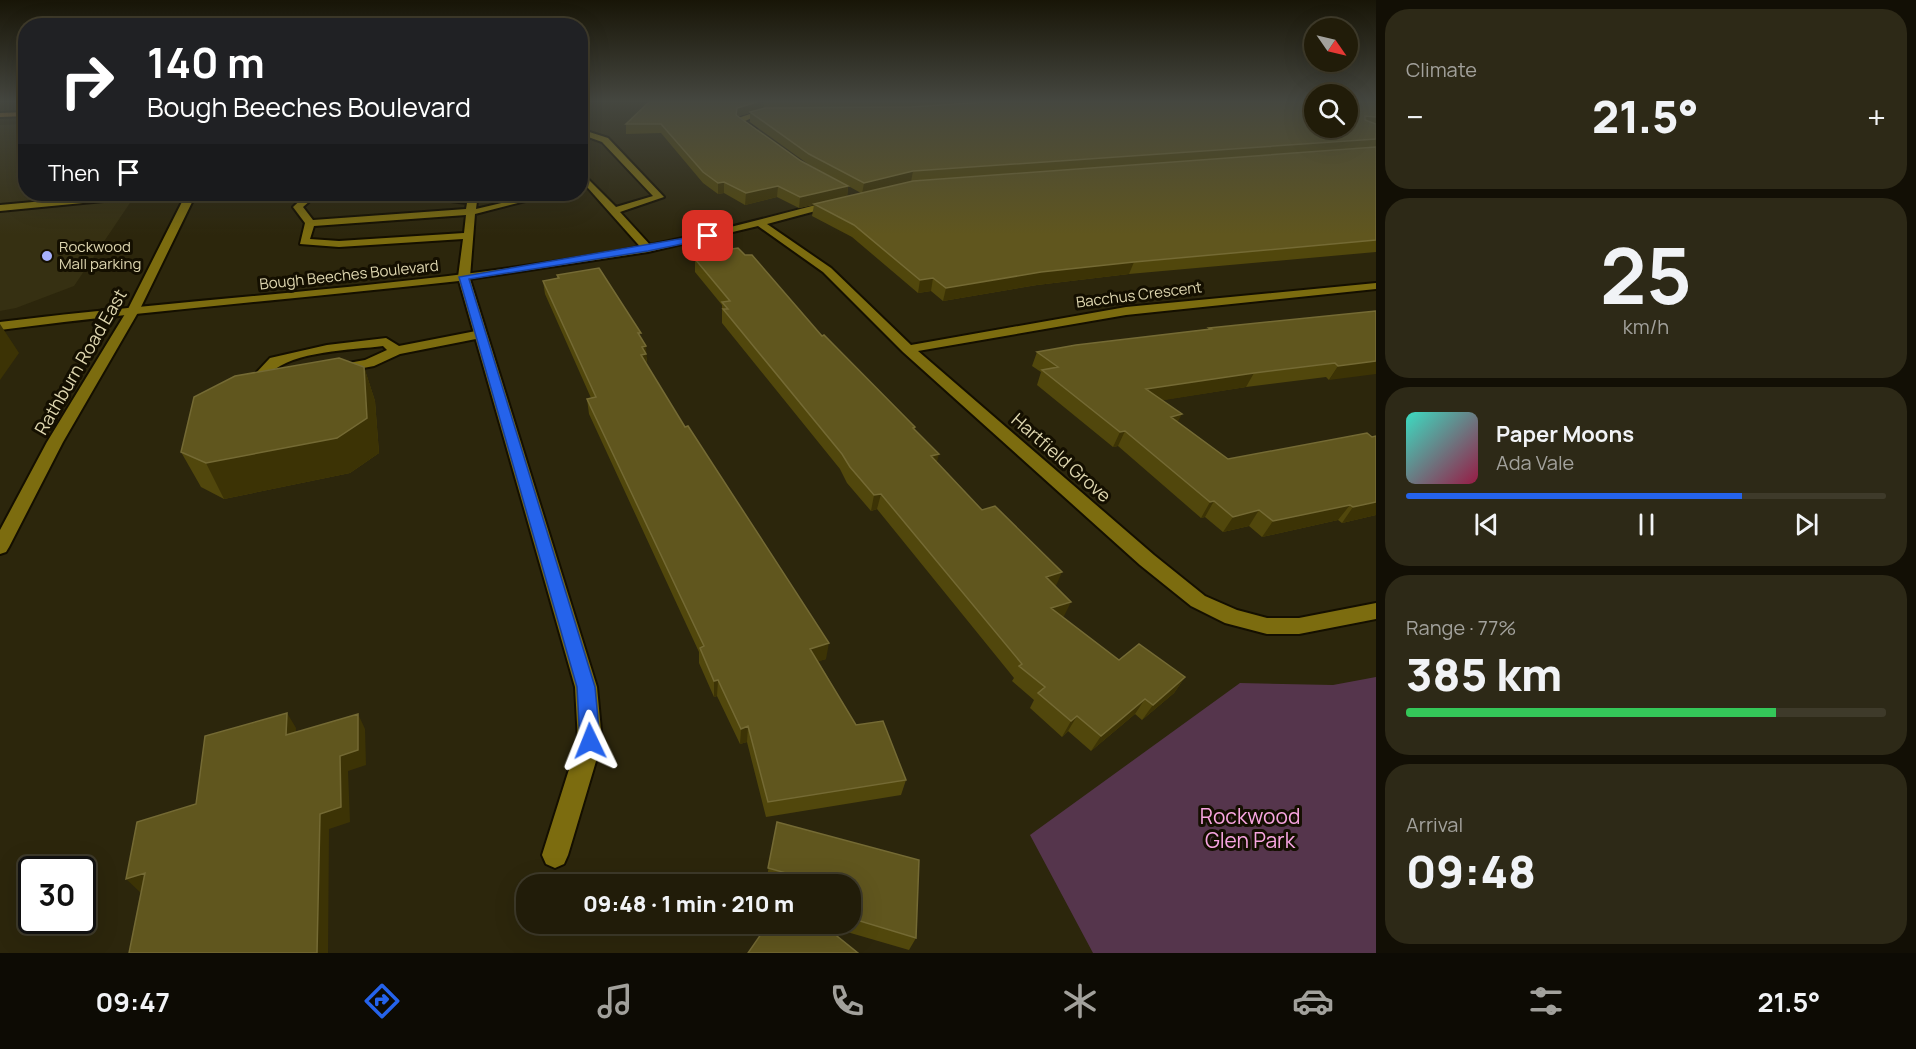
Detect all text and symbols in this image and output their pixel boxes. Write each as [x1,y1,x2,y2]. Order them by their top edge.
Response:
north arrow [1304,18,1358,72]
map controls [1304,18,1358,138]
text: 140 m [147,33,265,91]
icon: right [48,42,126,120]
text: Climate [1406,56,1477,83]
button: search [1304,84,1358,138]
text: 21.5° [1592,85,1699,147]
text: Bough Beeches Boulevard [147,88,471,125]
text: − [1406,94,1424,139]
text: + [1867,94,1886,139]
icon: arrive [112,156,145,189]
text: Then [48,158,100,188]
pin [682,210,733,261]
icon: arrive [691,219,724,252]
text: 25 [1600,221,1692,327]
place label: Rockwood Mall parking [59,236,141,274]
marker: Rockwood Mall parking [40,249,54,263]
street label: Bough Beeches Boulevard [258,255,440,294]
street label: Bacchus Crescent [1075,276,1203,313]
street label: Rathburn Road East [29,284,132,439]
text: km/h [1623,313,1669,340]
street label: Hartfield Grove [1007,407,1116,507]
text: Paper Moons [1496,419,1634,449]
text: Ada Vale [1496,449,1574,476]
icon: previous [1470,508,1503,541]
icon: pause [1630,508,1663,541]
icon: next [1790,508,1823,541]
text: Range · 77% [1406,614,1516,641]
text: 385 km [1406,643,1562,705]
position arrow [558,709,622,773]
park label: Rockwood Glen Park [1200,802,1300,854]
text: Arrival [1406,811,1463,838]
text: 09:48 [1406,840,1536,902]
speed limit sign: 30 [18,856,96,934]
text: 09:48 · 1 min · 210 m [583,889,794,919]
icon: directions [361,980,403,1022]
icon: music [594,980,636,1022]
icon: phone [826,980,868,1022]
icon: climate [1059,980,1101,1022]
icon: car [1292,980,1334,1022]
icon: filters [1525,980,1567,1022]
text: 09:47 [95,983,170,1020]
text: 21.5° [1758,983,1821,1020]

